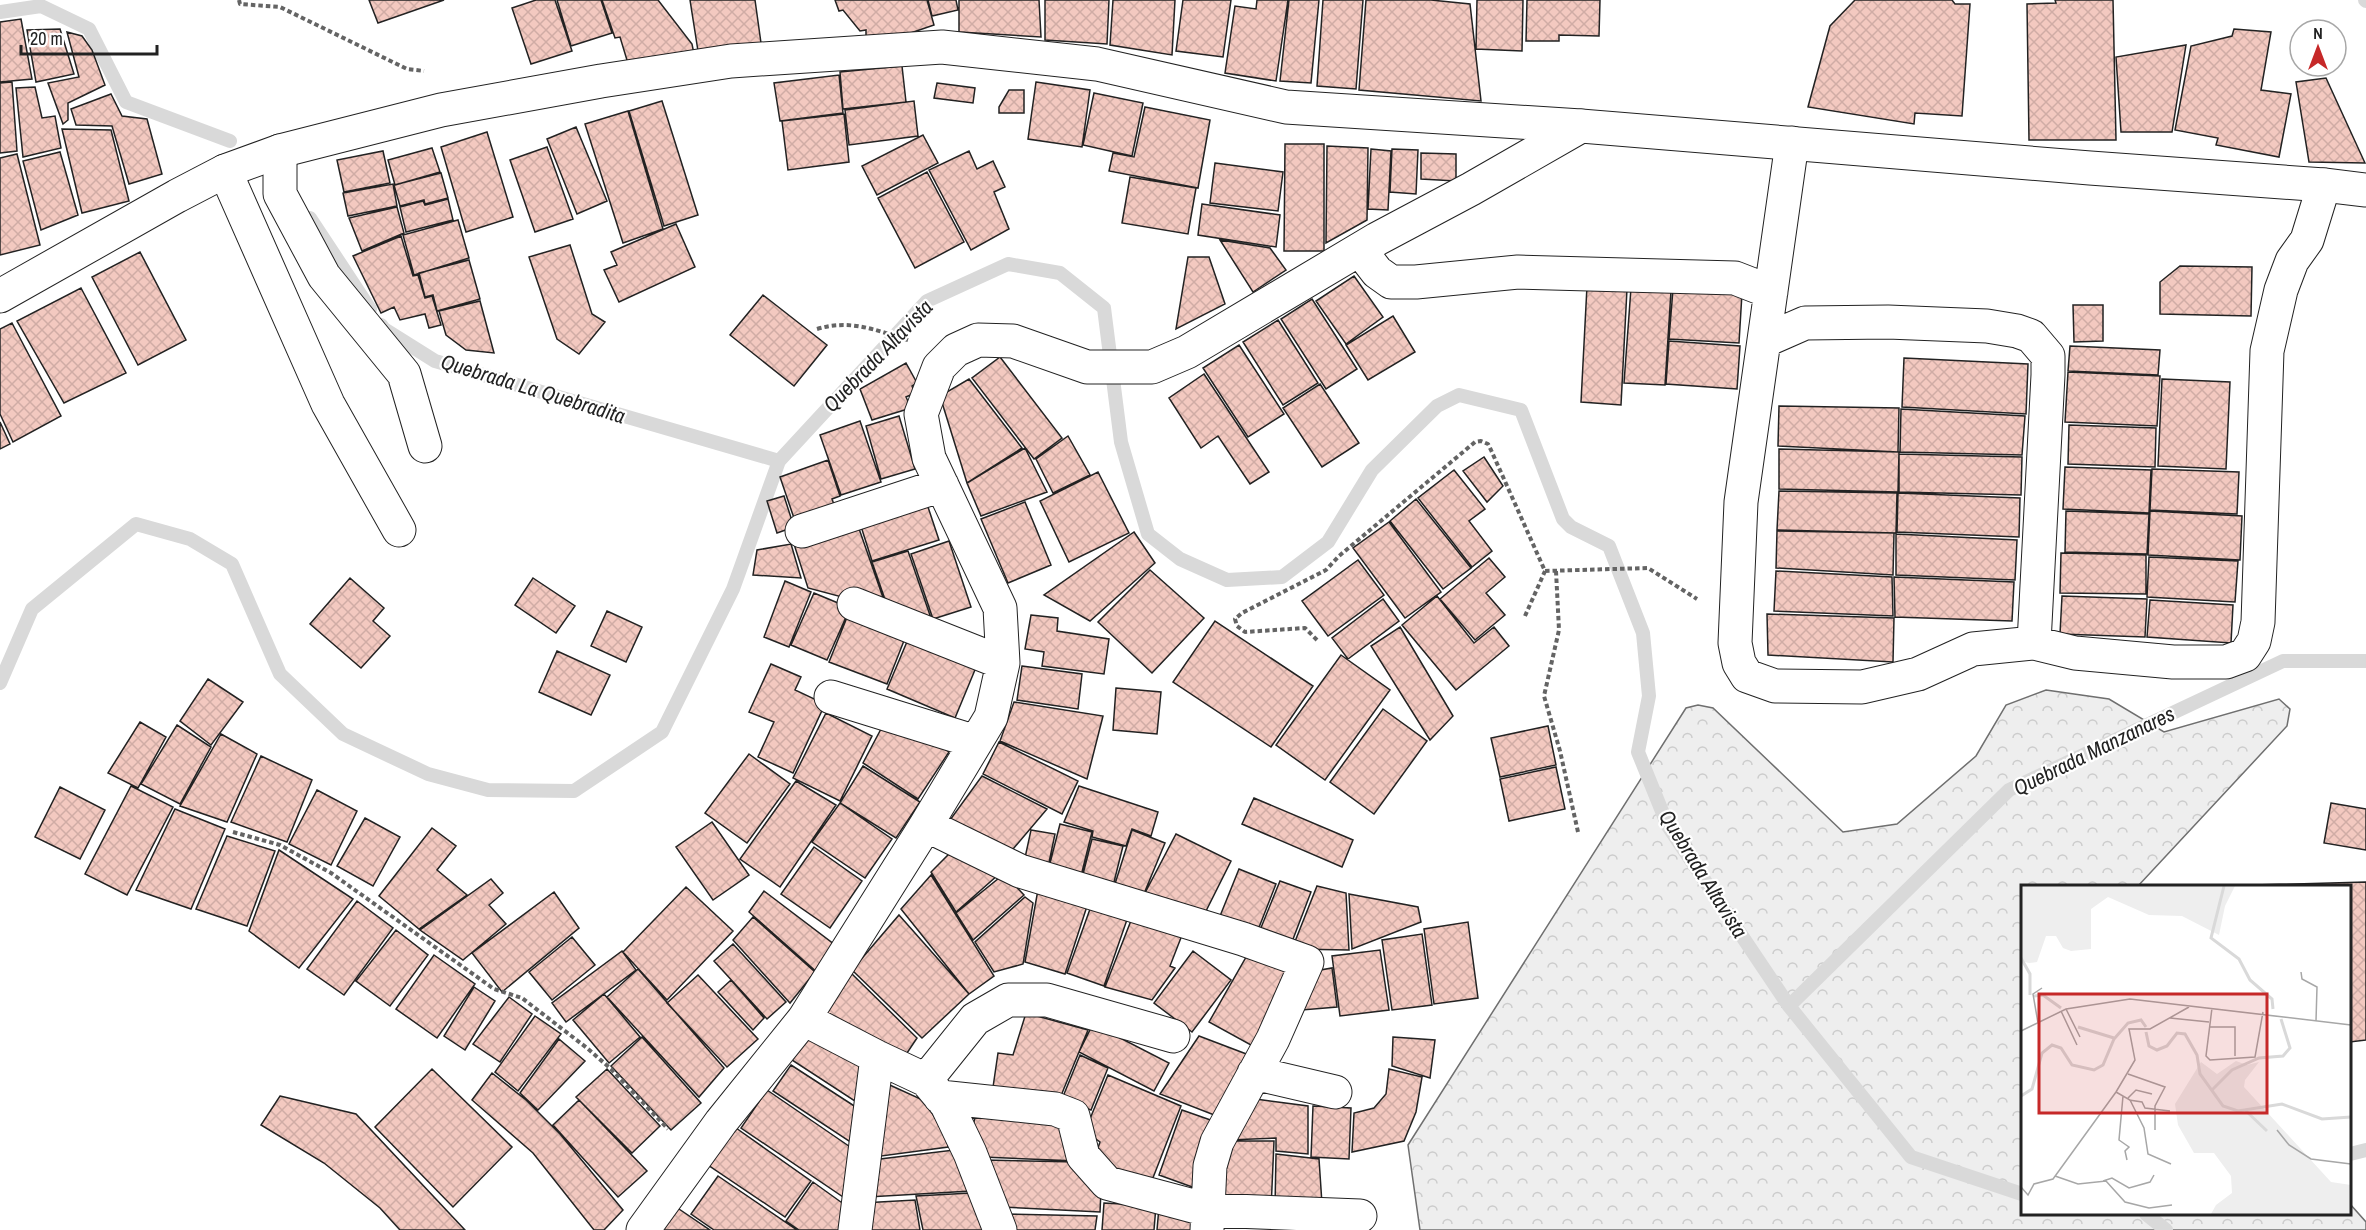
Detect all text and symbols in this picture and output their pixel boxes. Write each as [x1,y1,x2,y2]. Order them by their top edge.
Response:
scale bar [21,18,158,56]
north arrow [2288,18,2348,78]
text: N [2313,22,2323,44]
text: 20 m [30,26,63,51]
water label: Quebrada Altavista [816,293,939,418]
water label: Quebrada La Quebradita [437,347,629,430]
water label: Quebrada Manzanares [2008,699,2180,802]
water label: Quebrada Altavista [1652,804,1754,943]
inset map [2021,885,2351,1215]

